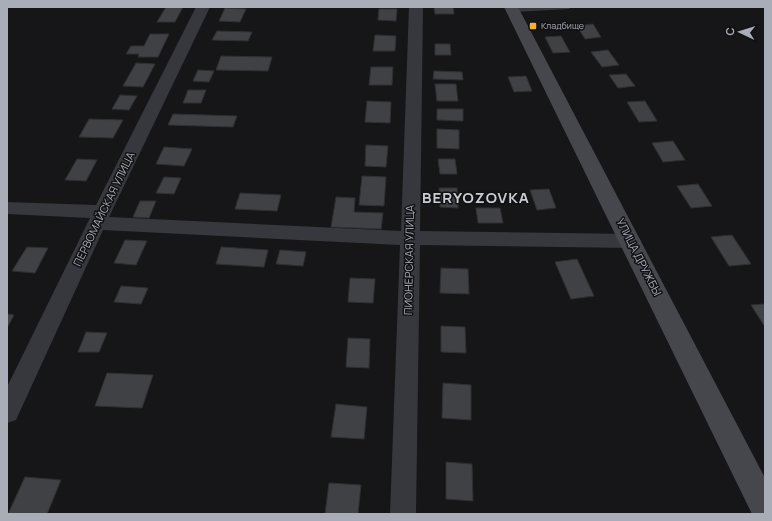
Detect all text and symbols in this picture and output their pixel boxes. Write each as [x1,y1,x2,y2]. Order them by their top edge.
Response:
north arrow [720,12,760,52]
place label: Кладбище [541,19,584,32]
marker: Кладбище [528,21,538,31]
text: С [722,27,737,36]
street label: ПЕРВОМАЙСКАЯ УЛИЦА [69,149,138,269]
district label: BERYOZOVKA [422,187,530,208]
street label: ПИОНЕРСКАЯ УЛИЦА [400,205,417,315]
street label: УЛИЦА ДРУЖБЫ [614,216,665,298]

